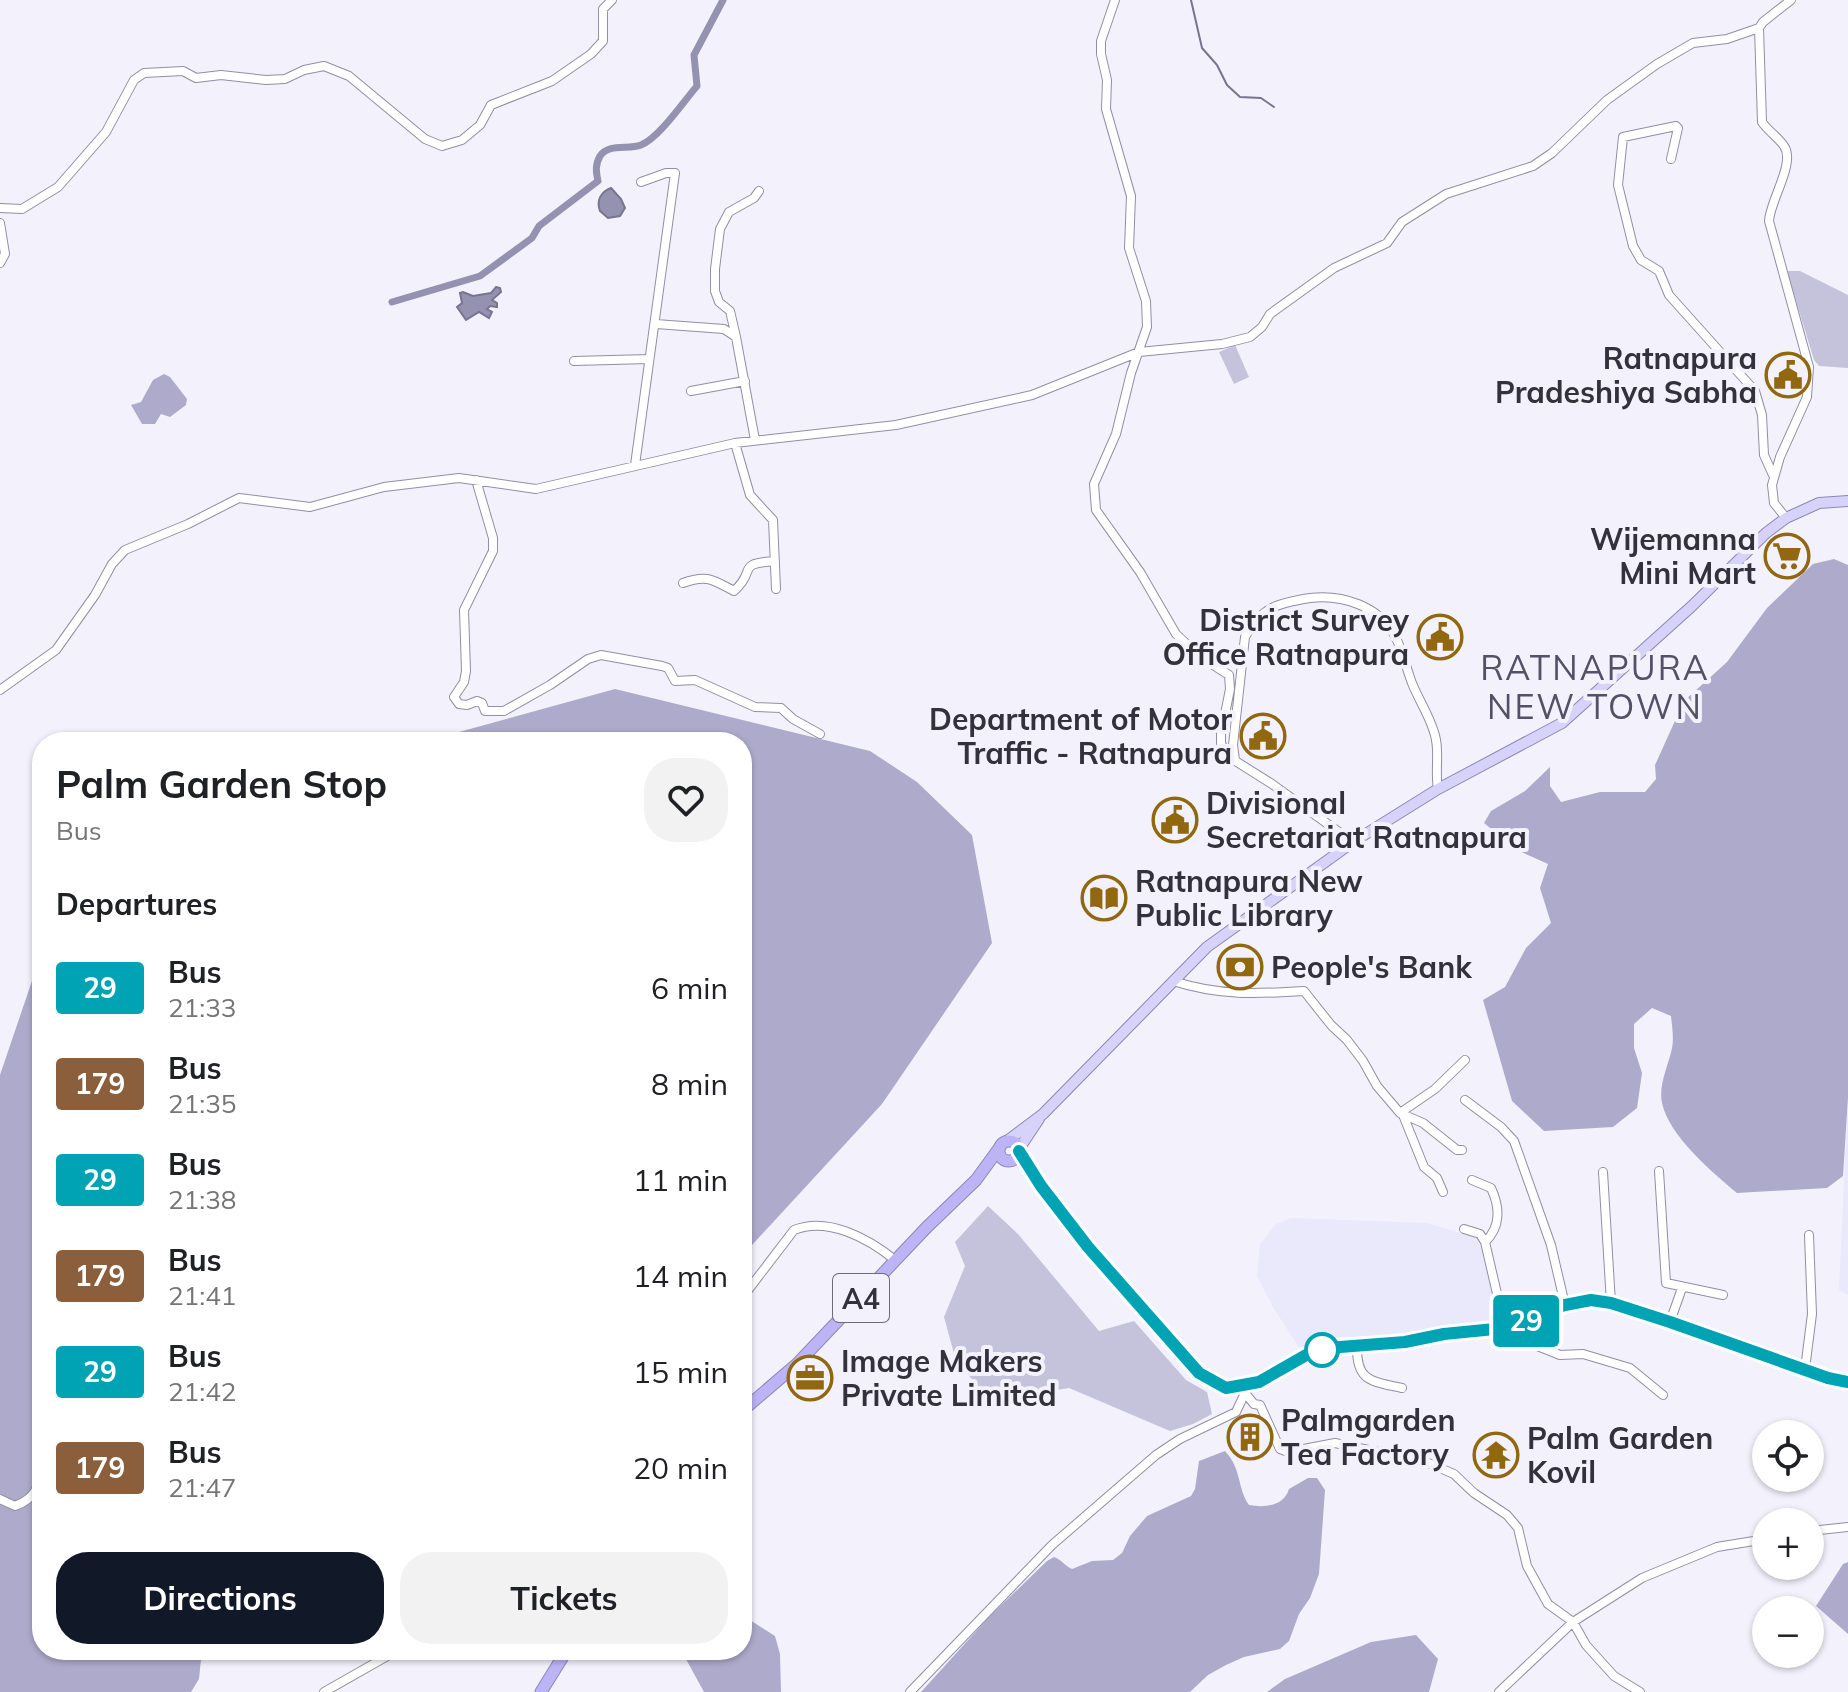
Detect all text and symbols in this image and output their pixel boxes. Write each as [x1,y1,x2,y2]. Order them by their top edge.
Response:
place label: Ratnapura Pradeshiya Sabha [1495,339,1757,411]
public building icon: Ratnapura Pradeshiya Sabha [1764,351,1812,399]
place label: Wijemanna Mini Mart [1590,520,1756,592]
supermarket icon: Wijemanna Mini Mart [1763,532,1811,580]
place label: District Survey Office Ratnapura [1162,601,1410,673]
public building icon: District Survey Office Ratnapura [1416,613,1464,661]
district label: RATNAPURA NEW TOWN [1480,646,1710,728]
place label: Department of Motor Traffic - Ratnapura [929,700,1232,772]
public building icon: Department of Motor Traffic - Ratnapura [1239,712,1287,760]
button: heart [644,758,728,842]
text: Palm Garden Stop [56,760,387,808]
place label: Divisional Secretariat Ratnapura [1206,784,1527,856]
public building icon: Divisional Secretariat Ratnapura [1151,796,1199,844]
text: Bus [56,814,102,847]
place label: Ratnapura New Public Library [1135,862,1363,934]
library icon: Ratnapura New Public Library [1080,874,1128,922]
text: Departures [56,885,217,923]
bank icon: People's Bank [1216,943,1264,991]
place label: People's Bank [1271,948,1473,986]
text: Bus [168,953,222,991]
text: 6 min [651,969,728,1007]
text: 29 [83,970,117,1005]
text: 21:33 [168,991,236,1024]
text: Bus [168,1049,222,1087]
text: 8 min [651,1065,728,1103]
text: 179 [75,1066,125,1101]
text: 21:35 [168,1087,236,1120]
text: Bus [168,1145,222,1183]
text: 11 min [633,1161,728,1199]
text: 29 [83,1162,117,1197]
text: 21:38 [168,1183,236,1216]
text: Bus [168,1241,222,1279]
text: 14 min [633,1257,728,1295]
text: 179 [75,1258,125,1293]
road number: A4 [833,1274,889,1322]
text: 21:41 [168,1279,236,1312]
line badge: 29 [1490,1295,1562,1347]
text: 29 [1509,1303,1543,1338]
unlabelled marker [1305,1333,1339,1367]
text: Bus [168,1337,222,1375]
place label: Image Makers Private Limited [841,1342,1057,1414]
text: 15 min [633,1353,728,1391]
text: 29 [83,1354,117,1389]
office icon: Image Makers Private Limited [786,1354,834,1402]
text: 21:42 [168,1375,236,1408]
place label: Palmgarden Tea Factory [1281,1401,1456,1473]
building icon: Palmgarden Tea Factory [1226,1413,1274,1461]
place label: Palm Garden Kovil [1527,1419,1713,1491]
map controls [1752,1420,1824,1668]
button: locate [1752,1420,1824,1492]
temple icon: Palm Garden Kovil [1472,1431,1520,1479]
text: Bus [168,1433,222,1471]
text: 20 min [633,1449,728,1487]
text: 179 [75,1450,125,1485]
text: 21:47 [168,1471,236,1504]
button: + [1752,1508,1824,1580]
button: Directions [56,1552,384,1644]
button: Tickets [400,1552,728,1644]
button: − [1752,1596,1824,1668]

